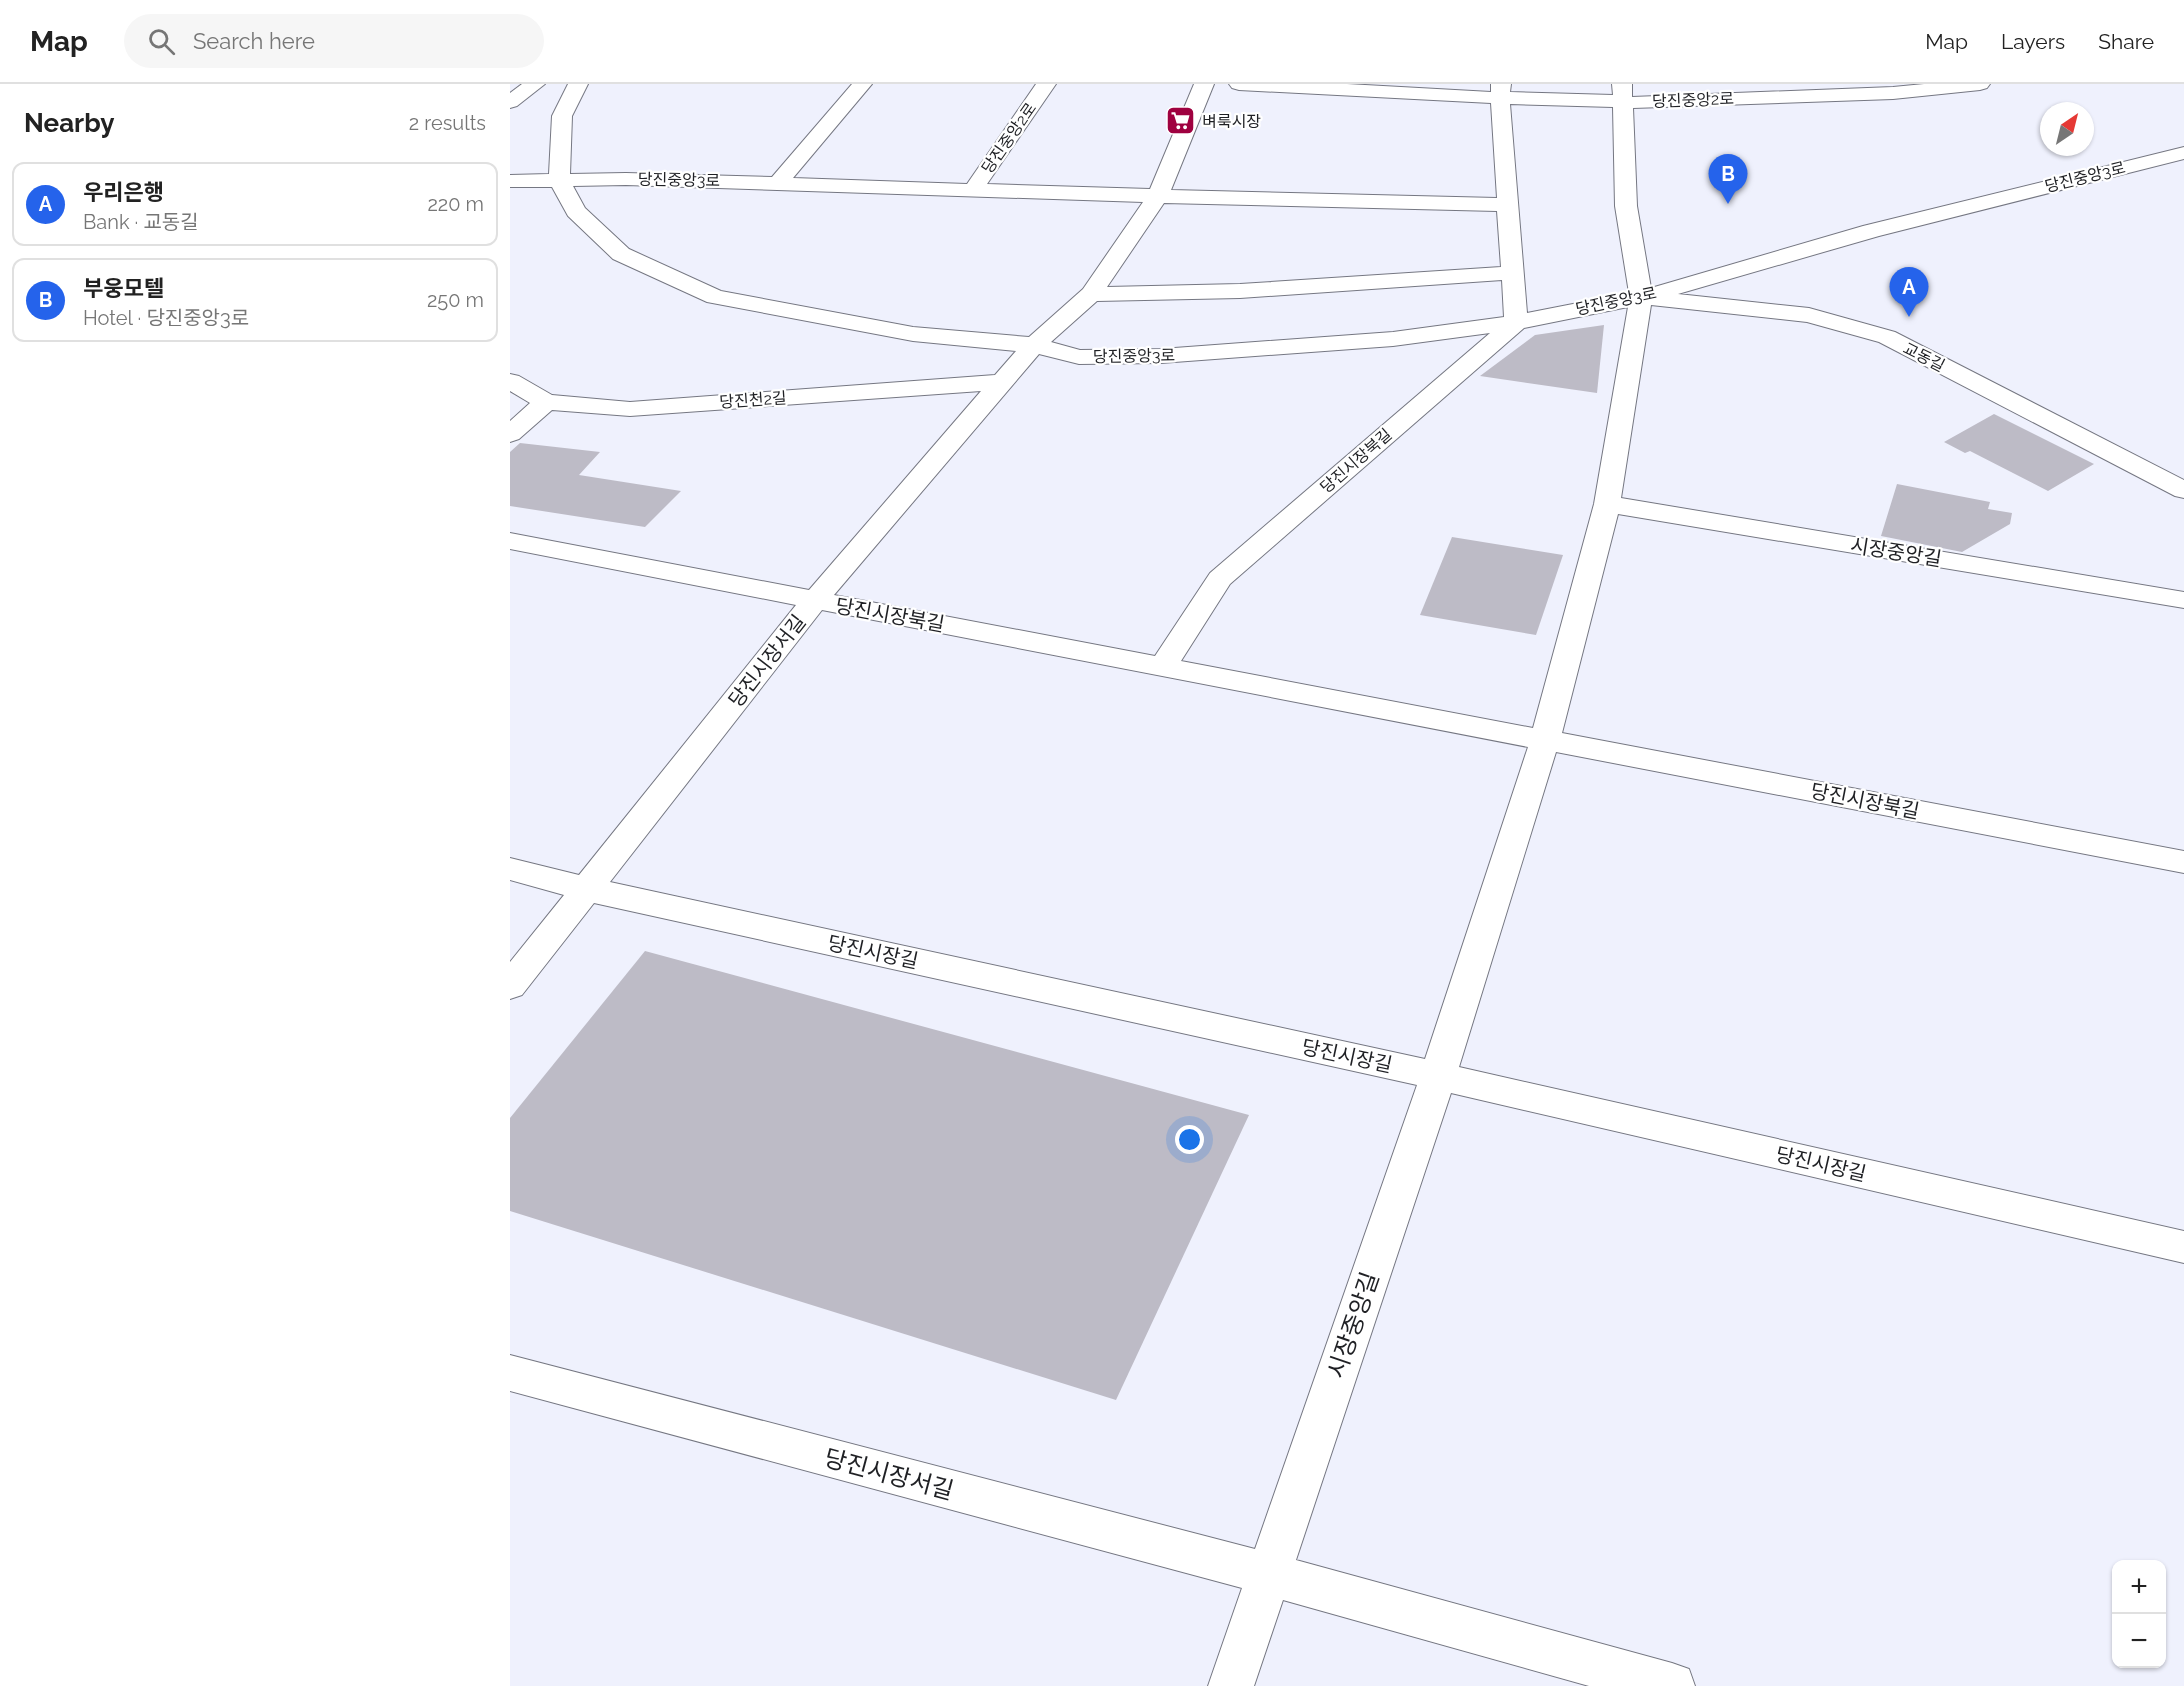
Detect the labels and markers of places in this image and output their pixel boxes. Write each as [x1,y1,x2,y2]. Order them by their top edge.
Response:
supermarket icon: 벼룩시장 [1165,105,1197,137]
place label: 벼룩시장 [1202,112,1261,131]
pin: B [1708,154,1748,204]
pin: A [1890,268,1928,317]

